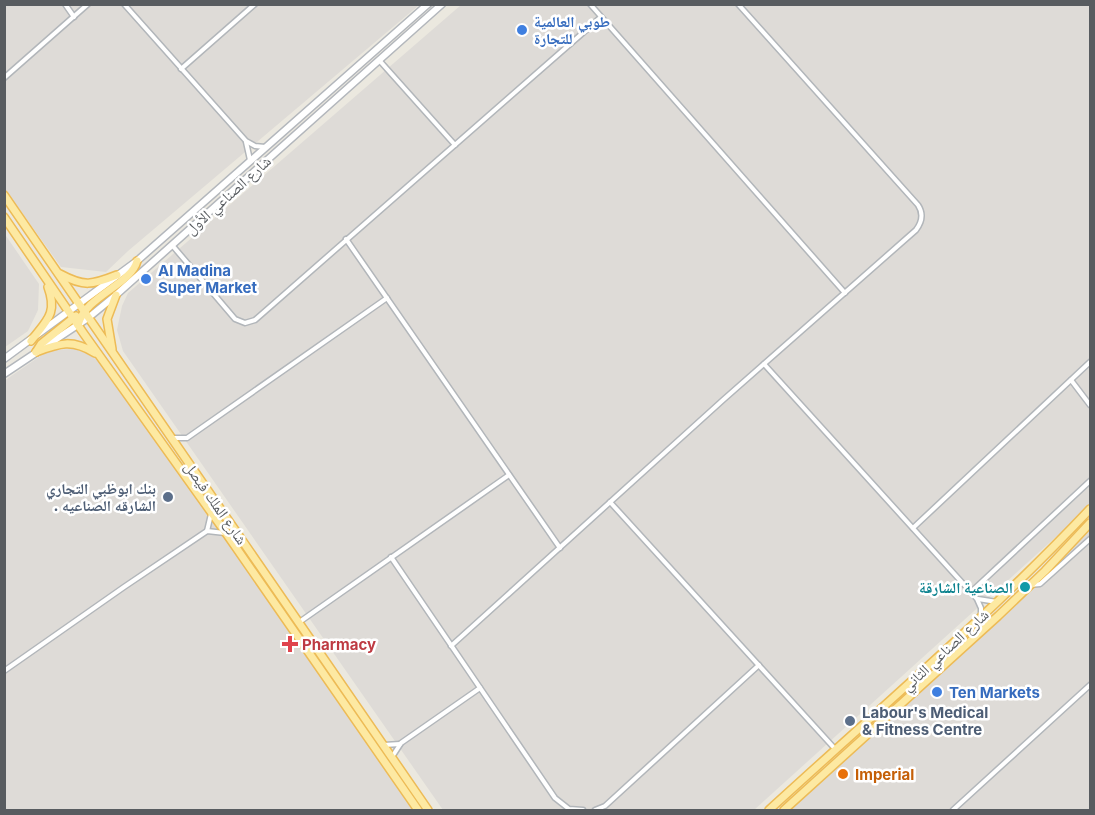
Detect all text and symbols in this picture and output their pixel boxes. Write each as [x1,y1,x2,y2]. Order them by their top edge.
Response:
place label: طوبي العالمية للتجارة [534,12,610,48]
marker: طوبي العالمية للتجارة [515,23,529,37]
street label: شارع الصناعي الأول [181,151,277,241]
place label: Al Madina Super Market [158,261,258,297]
marker: Al Madina Super Market [139,272,153,286]
street label: شارع الملك فيصل [180,458,252,549]
place label: بنك ابوظبي التجاري . الشارقه الصناعيه [46,479,156,515]
marker: بنك ابوظبي التجاري . الشارقه الصناعيه [161,490,175,504]
place label: الصناعية الشارقة [919,578,1013,597]
marker: الصناعية الشارقة [1018,580,1032,594]
street label: شارع الصناعي الثاني [898,605,994,697]
place label: Pharmacy [302,635,376,654]
marker: Pharmacy [283,637,297,651]
place label: Ten Markets [949,683,1040,702]
marker: Ten Markets [930,685,944,699]
place label: Labour's Medical & Fitness Centre [862,703,988,739]
marker: Labour's Medical & Fitness Centre [843,714,857,728]
place label: Imperial [855,765,914,784]
marker: Imperial [836,767,850,781]

